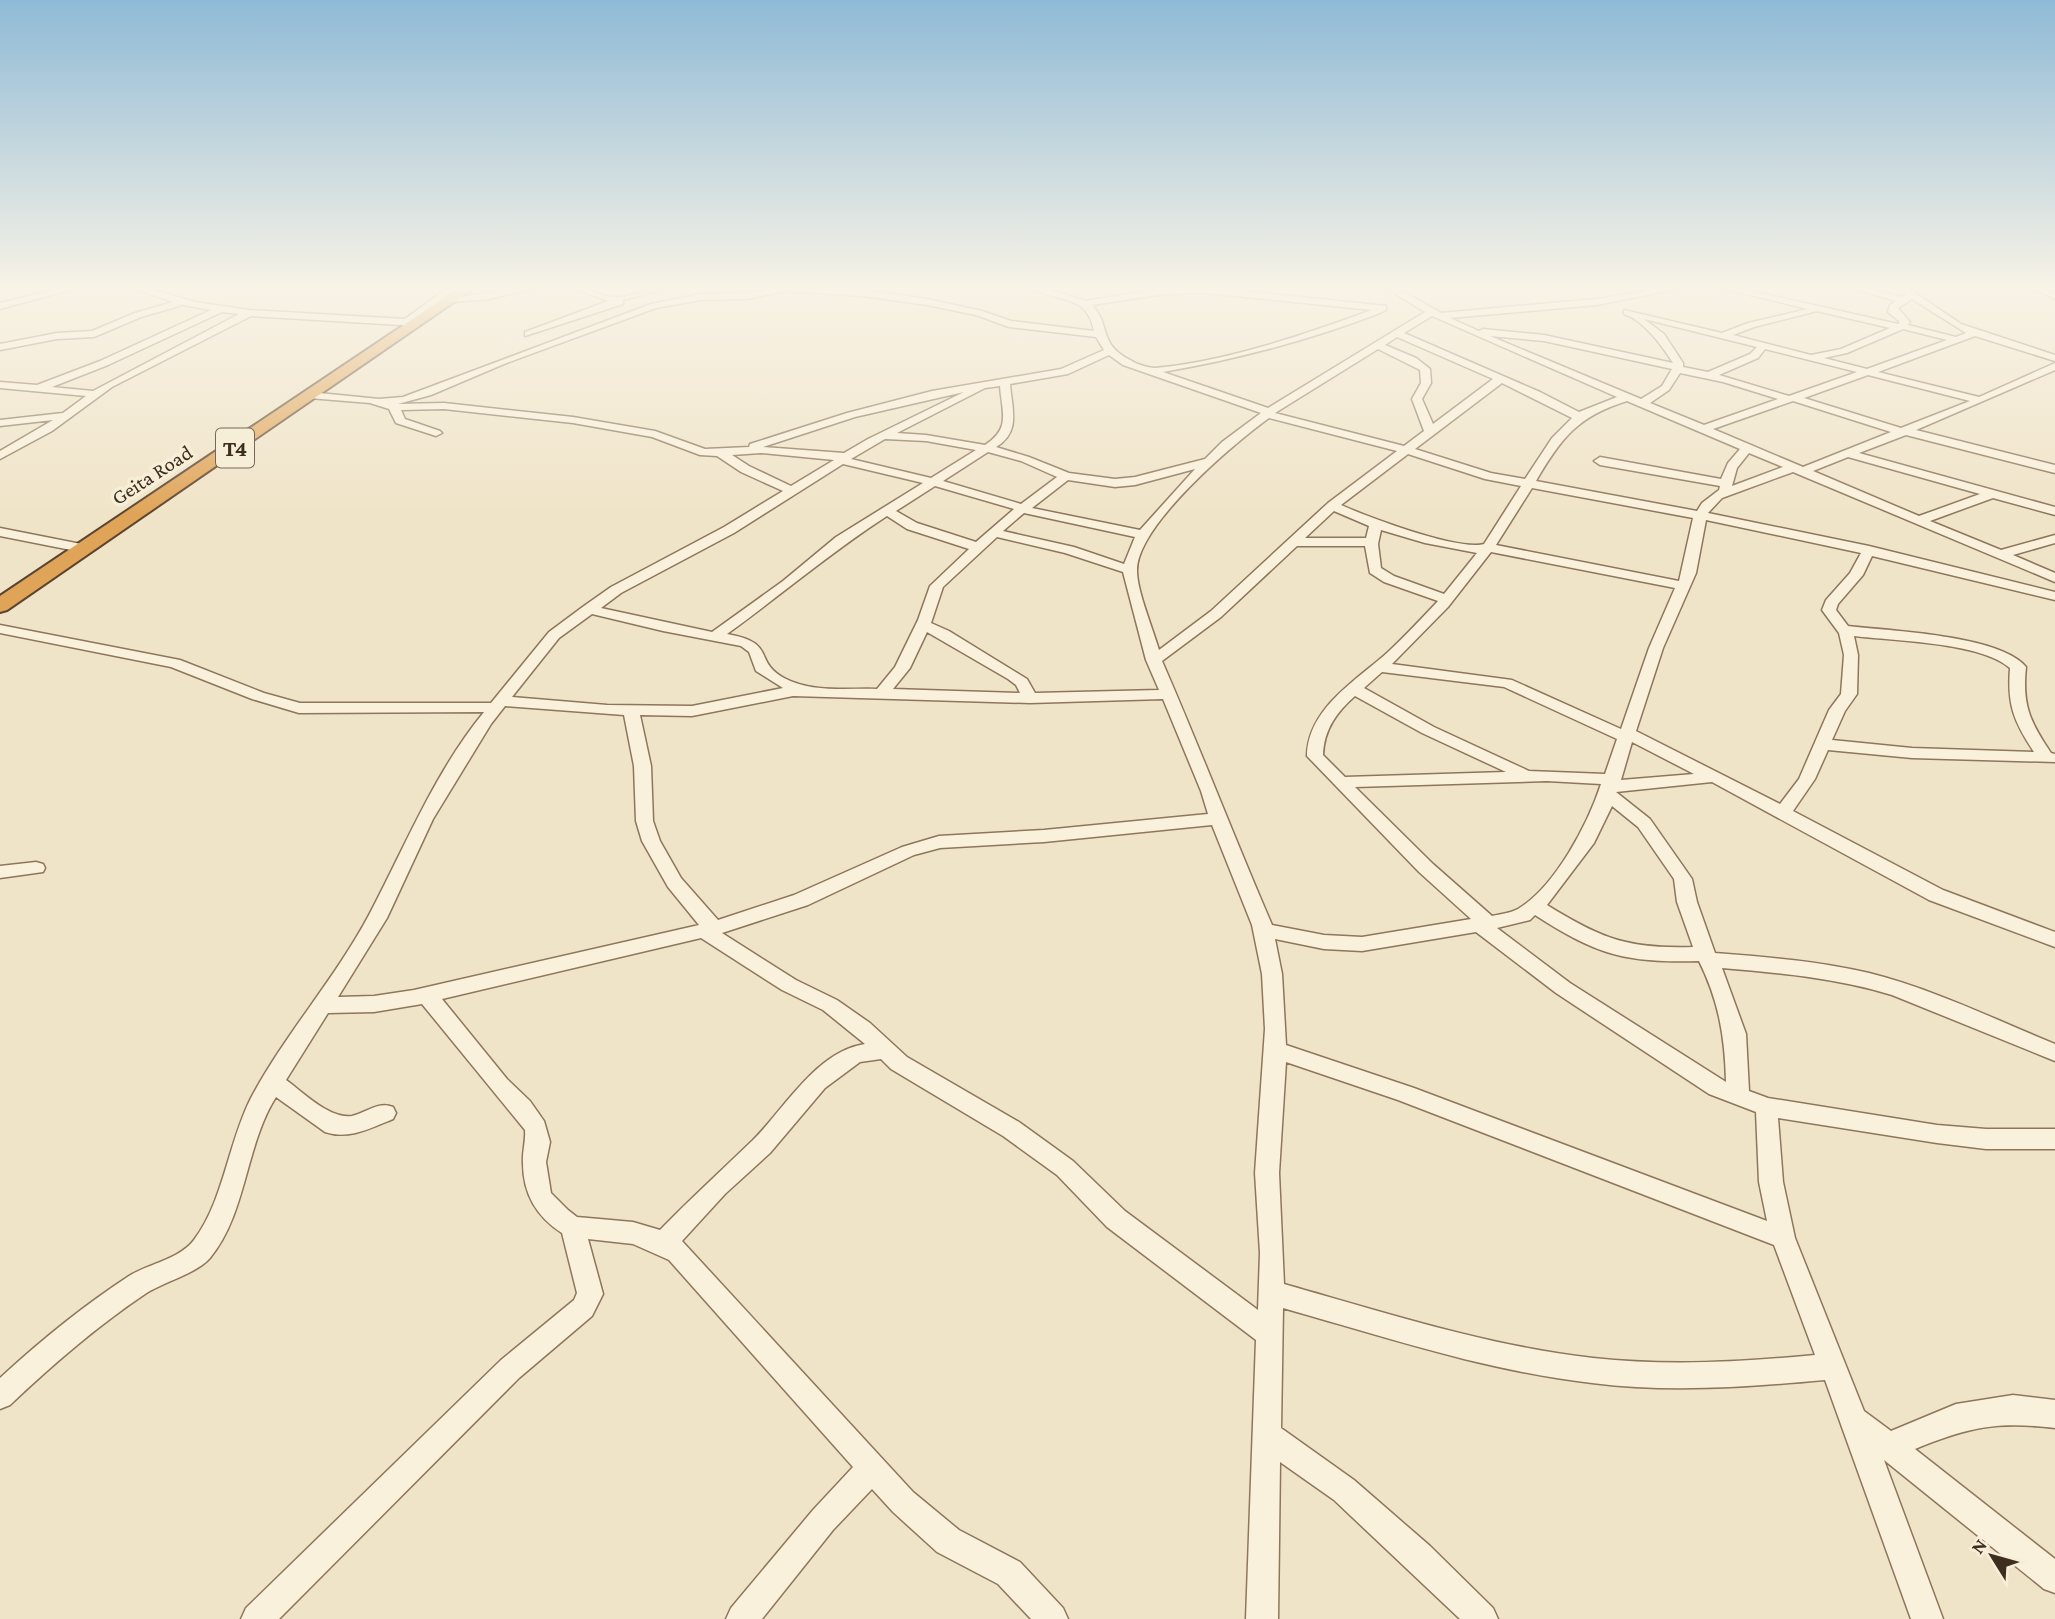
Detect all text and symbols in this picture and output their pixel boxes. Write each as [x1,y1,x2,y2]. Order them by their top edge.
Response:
road number: T4 [216,428,254,468]
street label: Geita Road [107,440,197,510]
north arrow [1957,1521,2027,1591]
text: N [1967,1535,1991,1558]

